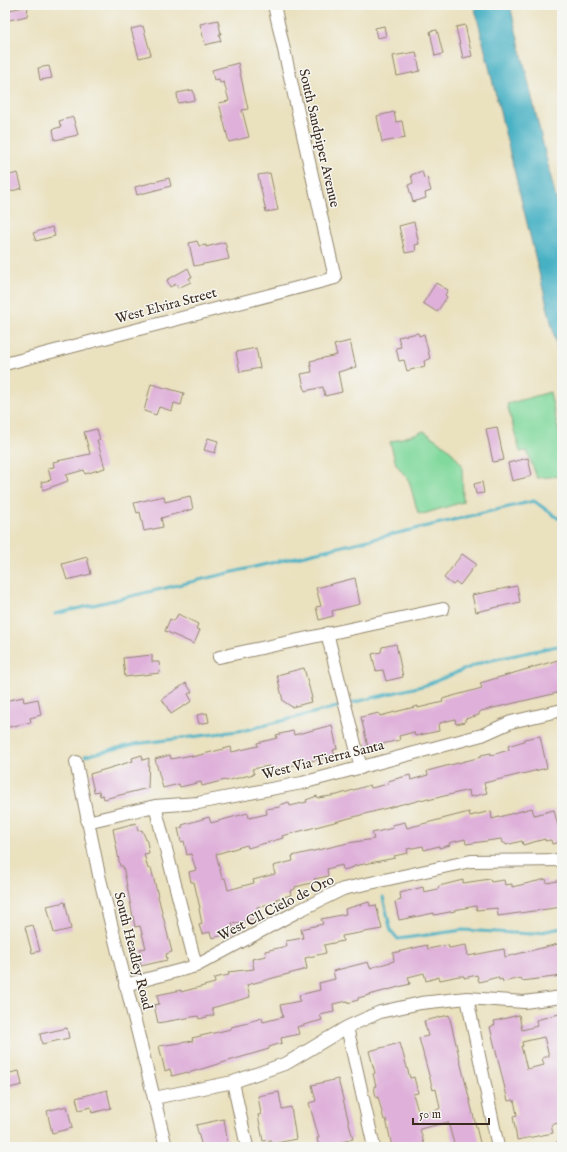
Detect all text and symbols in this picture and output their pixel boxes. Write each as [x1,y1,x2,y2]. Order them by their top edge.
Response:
street label: South Sandpiper Avenue [294,67,344,210]
street label: West Elvira Street [113,284,219,328]
street label: West Via Tierra Santa [260,736,387,784]
street label: West Cll Cielo de Oro [215,871,338,945]
street label: South Headley Road [110,890,156,1012]
scale bar [413,1100,489,1126]
text: 50 m [419,1107,441,1122]

